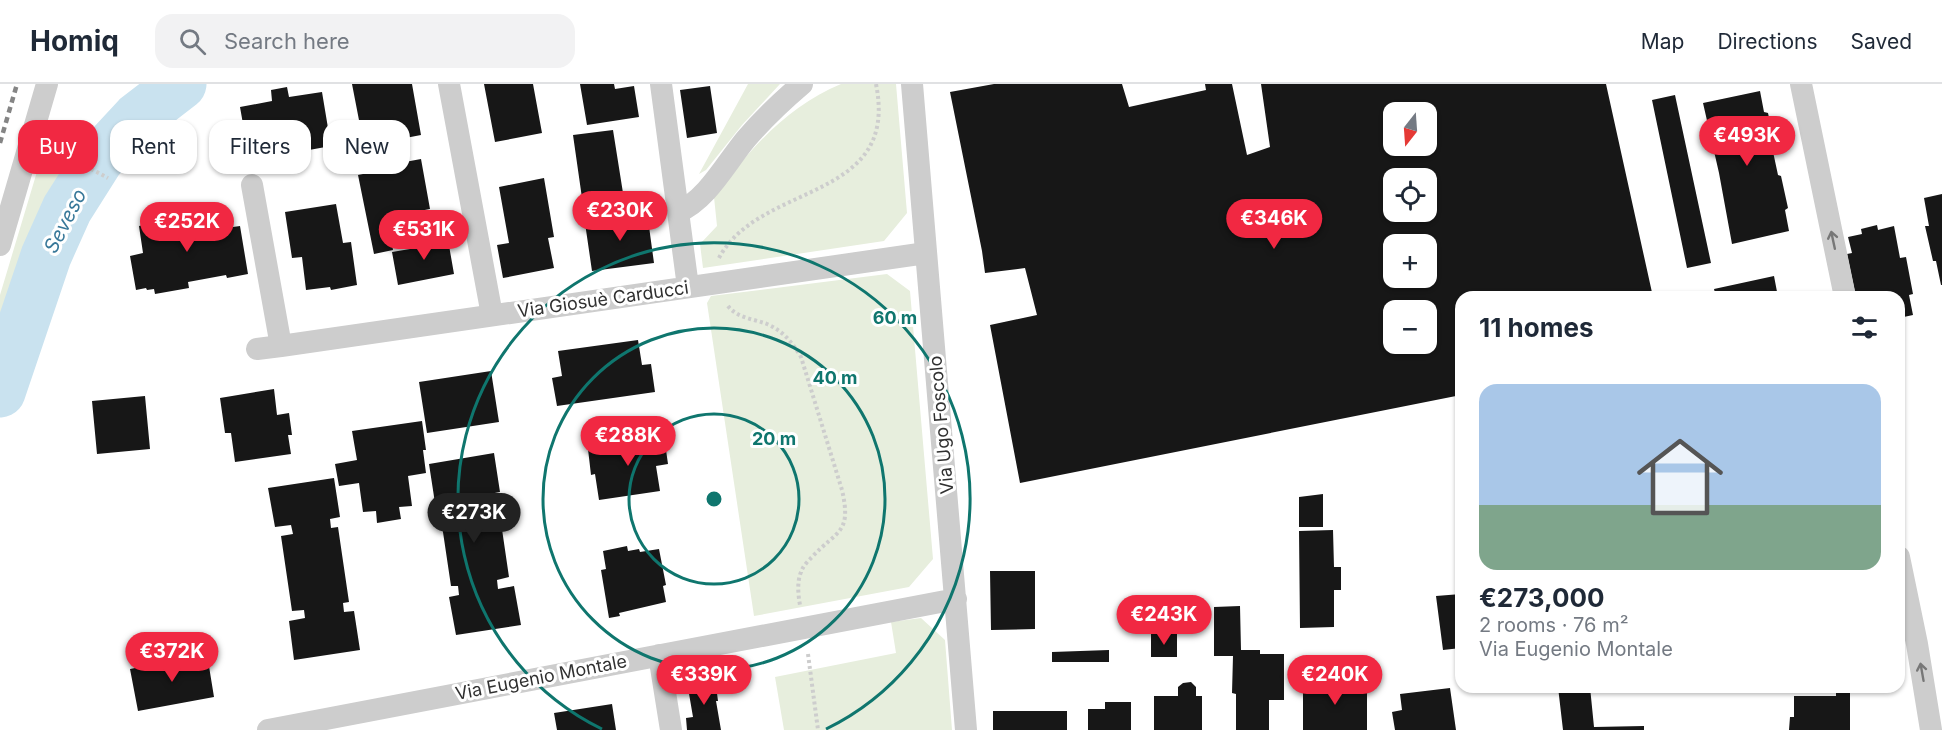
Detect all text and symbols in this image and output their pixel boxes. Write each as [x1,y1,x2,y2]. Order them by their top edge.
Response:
search box [155,14,575,68]
text: Homiq [30,24,119,58]
icon: search [176,25,209,58]
text: Search here [224,28,350,54]
text: Map [1641,29,1684,54]
text: Directions [1717,29,1818,54]
text: Saved [1851,29,1912,54]
north arrow [1383,102,1437,156]
map controls [1383,102,1437,354]
pin: €493K [1705,116,1789,167]
chip: Buy [18,120,98,174]
chip: Rent [110,120,197,174]
chip: Filters [209,120,311,174]
chip: New [323,120,410,174]
text: €493K [1713,123,1781,147]
button: locate [1383,168,1437,222]
water label: Seveso [39,185,91,257]
pin: €230K [578,191,662,242]
text: €230K [586,198,654,222]
pin: €346K [1232,199,1316,250]
pin: €252K [145,202,229,253]
text: €346K [1240,206,1308,230]
text: €252K [154,209,220,233]
pin: €531K [382,210,466,261]
text: €531K [393,217,455,241]
one-way arrow [1827,230,1838,250]
button: + [1383,234,1437,288]
street label: Via Giosuè Carducci [516,277,690,321]
button: − [1383,300,1437,354]
text: 60 m [873,307,917,328]
icon: filters [1848,311,1881,344]
text: 11 homes [1479,312,1594,343]
street label: Via Ugo Foscolo [924,355,958,495]
text: 40 m [813,367,858,388]
pin: €288K [586,416,670,467]
text: €288K [595,423,661,447]
icon: home [1626,423,1734,531]
text: 20 m [752,428,796,449]
centre of rings [704,489,724,509]
pin: €273K [432,493,516,544]
text: €273K [442,500,506,524]
text: €273,000 [1479,582,1605,613]
pin: €243K [1122,595,1206,646]
text: €243K [1131,602,1197,626]
text: 2 rooms · 76 m² [1479,613,1628,637]
pin: €372K [130,632,214,683]
text: Via Eugenio Montale [1479,637,1673,661]
text: €372K [139,639,205,663]
street label: Via Eugenio Montale [453,650,629,704]
pin: €339K [662,655,746,706]
pin: €240K [1293,655,1377,706]
text: €339K [671,662,737,686]
text: €240K [1301,662,1369,686]
one-way arrow [1916,663,1927,682]

